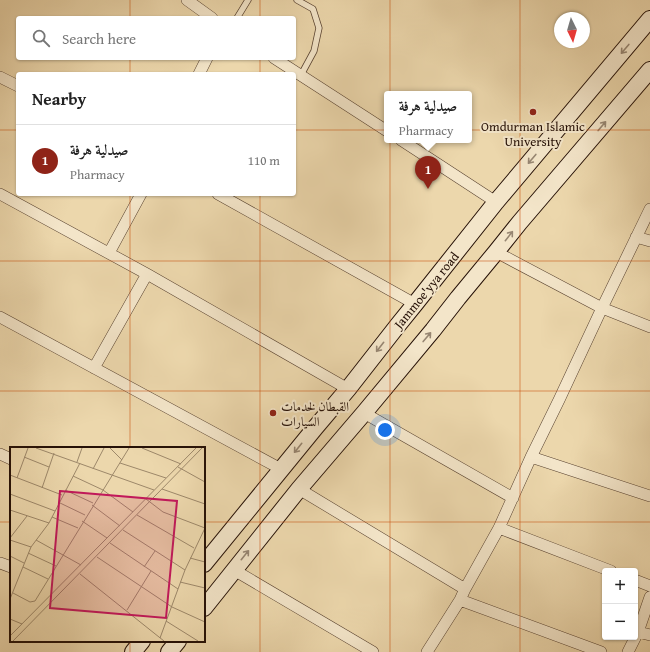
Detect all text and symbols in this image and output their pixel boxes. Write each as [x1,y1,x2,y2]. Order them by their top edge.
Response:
north arrow [554,12,590,48]
search box [16,16,296,60]
icon: search [30,27,52,49]
text: Search here [62,28,136,49]
one-way arrow [620,43,629,54]
text: Nearby [32,86,86,111]
popup [384,91,472,143]
text: صيدلية هرفة [399,95,457,116]
marker: Omdurman Islamic University [528,107,538,117]
place label: Omdurman Islamic University [481,117,585,151]
text: Pharmacy [399,121,454,140]
one-way arrow [597,121,606,131]
text: صيدلية هرفة [70,139,129,160]
text: 1 [42,151,48,170]
text: 110 m [248,151,280,170]
one-way arrow [528,153,537,164]
pin: 1 [415,156,441,189]
text: Pharmacy [70,165,125,184]
one-way arrow [505,231,513,242]
street label: Jammoe'yya road [388,248,463,334]
one-way arrow [423,332,432,342]
one-way arrow [376,342,385,353]
place label: القبطان لخدمات السيارات [281,397,349,431]
marker: القبطان لخدمات السيارات [268,408,278,418]
your location [375,420,395,440]
one-way arrow [294,443,303,454]
inset map [10,447,205,642]
one-way arrow [241,550,250,561]
map controls [602,568,638,640]
button: + [602,568,638,604]
button: − [602,604,638,640]

